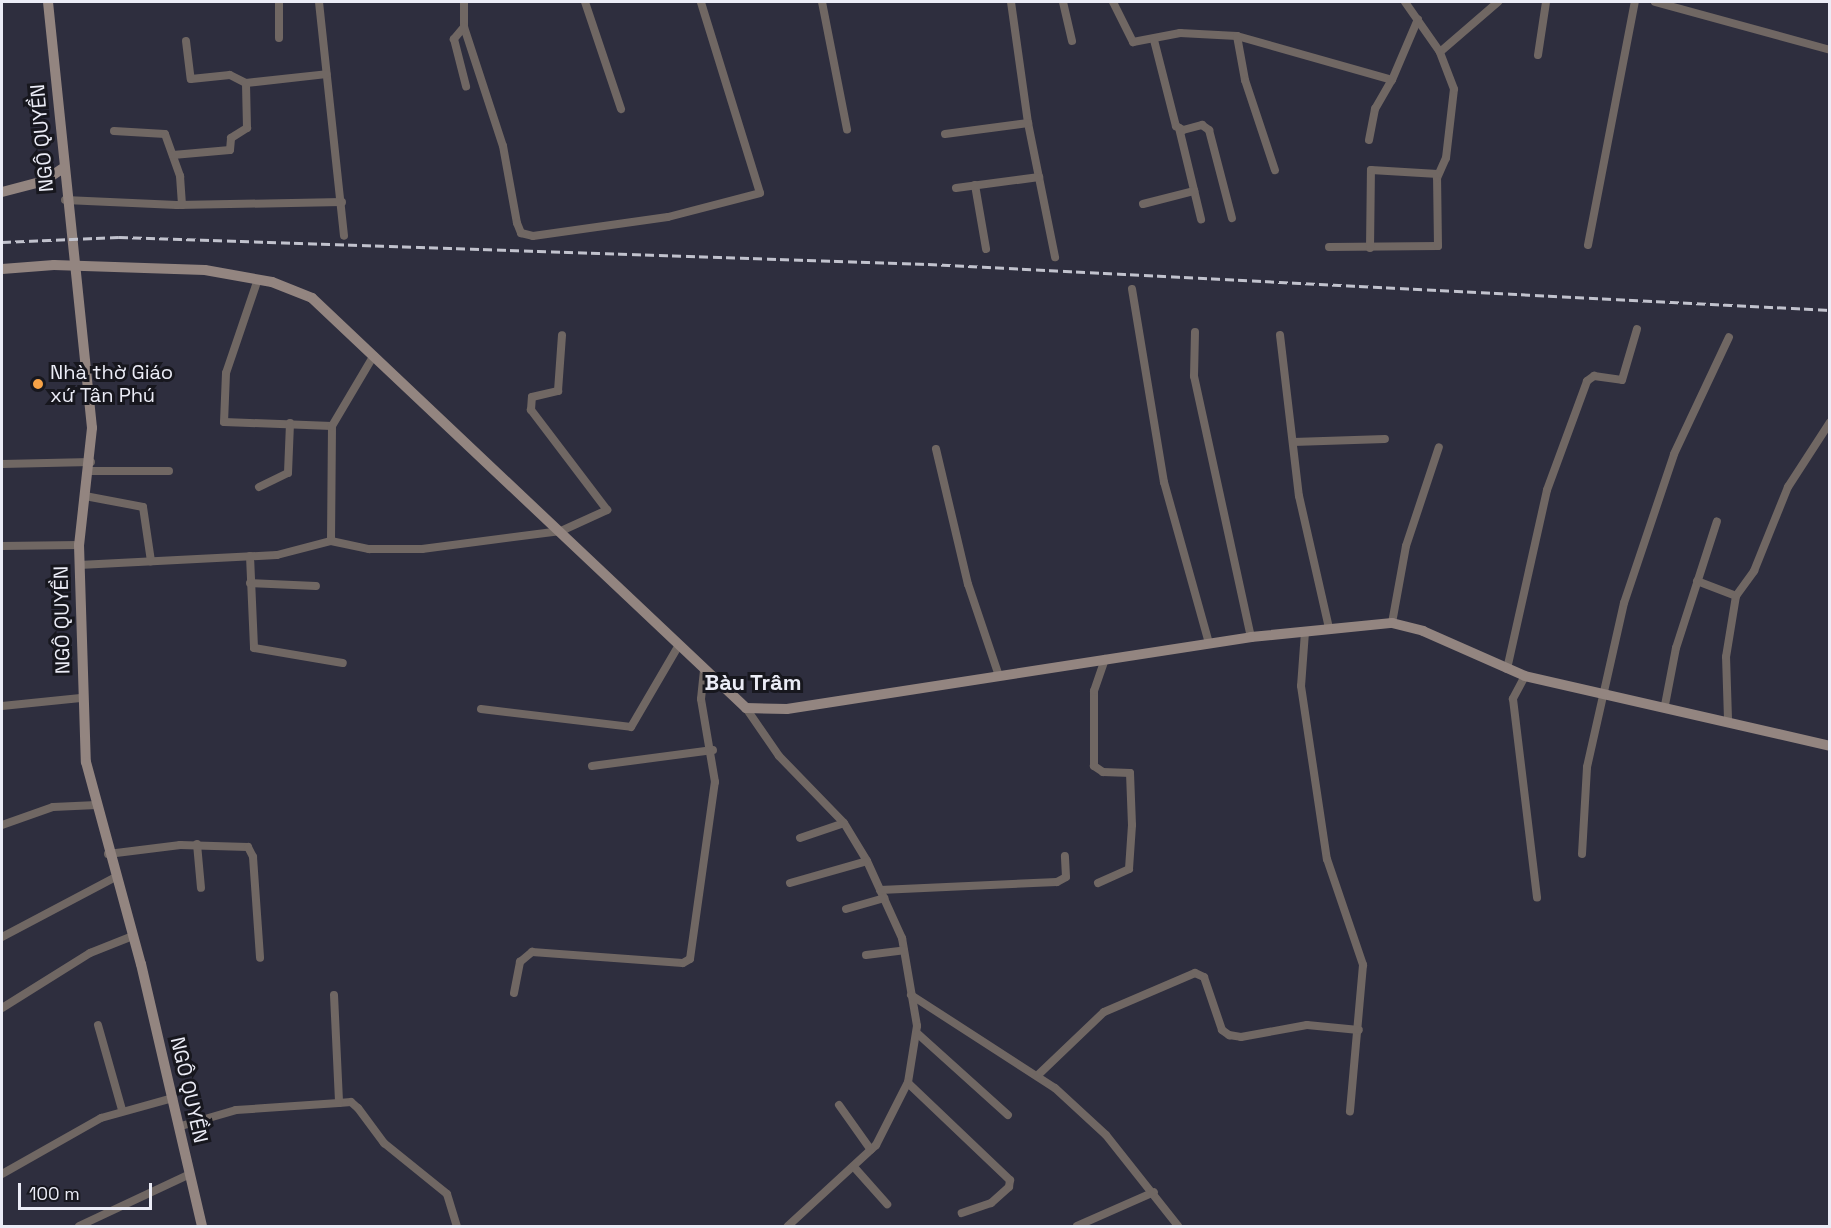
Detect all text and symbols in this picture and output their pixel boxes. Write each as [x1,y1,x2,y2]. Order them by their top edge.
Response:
street label: NGÔ QUYỀN [25,83,59,193]
place label: Nhà thờ Giáo xứ Tân Phú [50,360,173,407]
marker: Nhà thờ Giáo xứ Tân Phú [31,377,45,391]
street label: NGÔ QUYỀN [49,566,75,674]
district label: Bàu Trâm [704,670,802,696]
street label: NGÔ QUYỀN [165,1034,213,1146]
scale bar [21,1171,154,1209]
text: 100 m [29,1182,80,1205]

